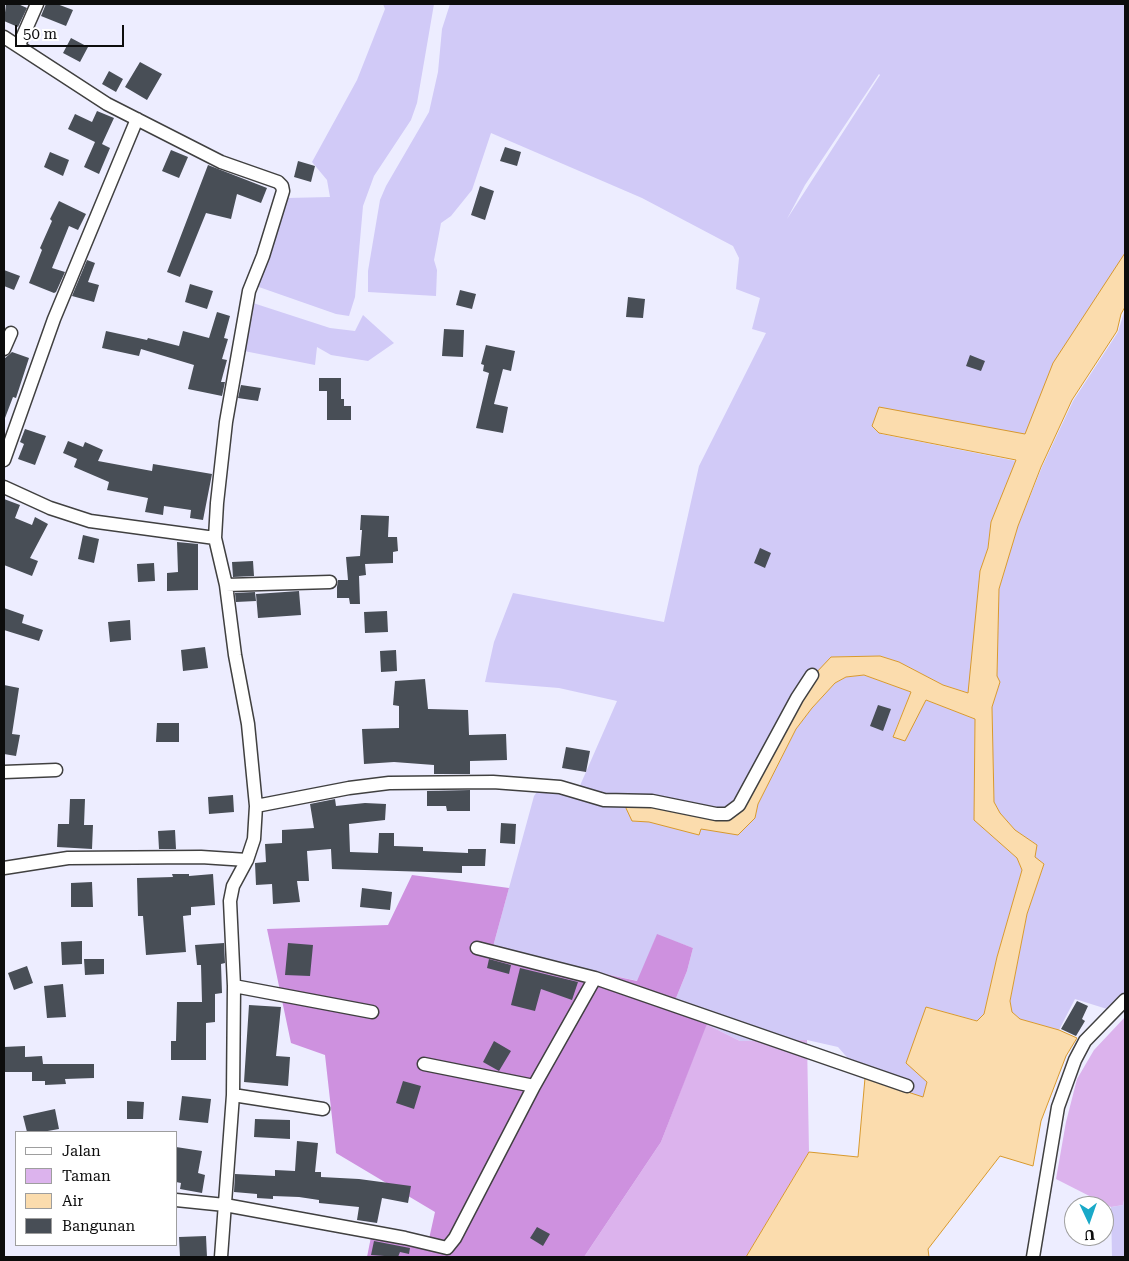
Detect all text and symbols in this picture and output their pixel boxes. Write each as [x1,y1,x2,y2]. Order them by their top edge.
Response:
scale bar [18,15,126,47]
text: 50 m [23,25,57,43]
legend [15,1131,178,1246]
text: Jalan [62,1142,101,1160]
text: Taman [62,1167,111,1185]
text: Air [62,1192,83,1210]
north arrow [1064,1196,1114,1246]
text: Bangunan [62,1217,135,1235]
text: U [1084,1227,1096,1243]

